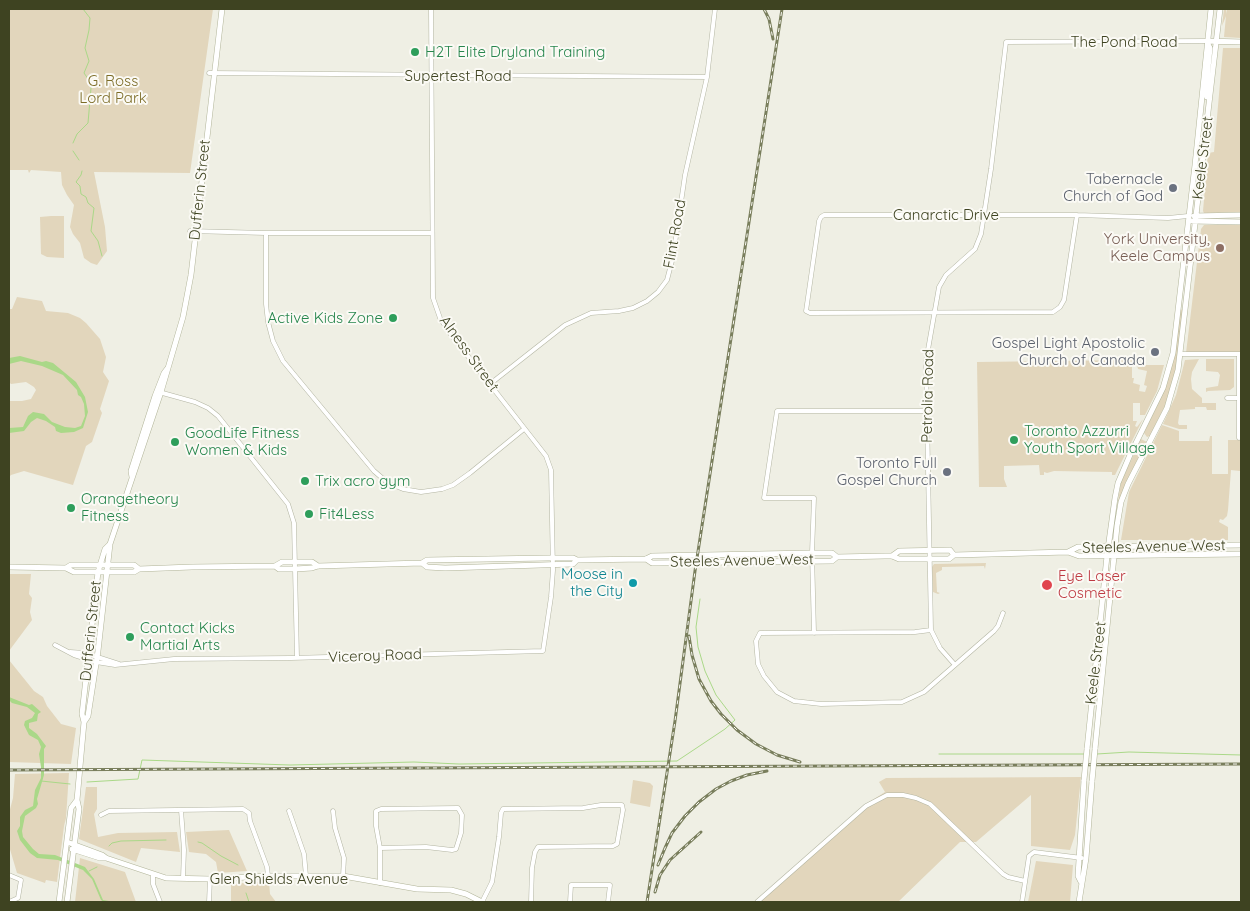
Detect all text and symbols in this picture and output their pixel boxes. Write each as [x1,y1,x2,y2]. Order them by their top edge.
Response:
street label: The Pond Road [1070,33,1178,51]
place label: H2T Elite Dryland Training [425,43,605,61]
marker: H2T Elite Dryland Training [409,46,421,58]
street label: Supertest Road [404,67,512,85]
park label: G. Ross Lord Park [79,72,147,107]
street label: Keele Street [1189,115,1217,201]
street label: Dufferin Street [186,139,214,241]
place label: Tabernacle Church of God [1063,170,1163,205]
marker: Tabernacle Church of God [1167,182,1179,194]
street label: Flint Road [660,198,690,270]
street label: Canarctic Drive [893,206,999,224]
place label: York University, Keele Campus [1104,230,1210,265]
marker: York University, Keele Campus [1214,242,1226,254]
place label: Active Kids Zone [267,309,383,327]
marker: Active Kids Zone [387,312,399,324]
street label: Alness Street [435,313,503,395]
place label: Gospel Light Apostolic Church of Canada [992,334,1145,369]
marker: Gospel Light Apostolic Church of Canada [1149,346,1161,358]
street label: Petrolia Road [918,349,938,443]
place label: Toronto Azzurri Youth Sport Village [1024,422,1155,457]
place label: GoodLife Fitness Women & Kids [185,424,299,459]
marker: Toronto Azzurri Youth Sport Village [1008,434,1020,446]
marker: GoodLife Fitness Women & Kids [169,436,181,448]
place label: Toronto Full Gospel Church [837,454,937,489]
marker: Toronto Full Gospel Church [941,466,953,478]
place label: Trix acro gym [315,472,411,490]
marker: Trix acro gym [299,475,311,487]
place label: Orangetheory Fitness [81,490,179,525]
marker: Orangetheory Fitness [65,502,77,514]
place label: Fit4Less [319,505,374,523]
marker: Fit4Less [303,508,315,520]
street label: Steeles Avenue West [1082,537,1226,557]
street label: Steeles Avenue West [670,551,814,571]
place label: Moose in the City [561,565,623,600]
place label: Eye Laser Cosmetic [1058,567,1126,602]
marker: Moose in the City [627,577,639,589]
marker: Eye Laser Cosmetic [1040,578,1054,592]
street label: Dufferin Street [77,580,105,682]
place label: Contact Kicks Martial Arts [140,619,235,654]
street label: Keele Street [1082,620,1110,706]
marker: Contact Kicks Martial Arts [124,631,136,643]
street label: Viceroy Road [328,645,422,667]
street label: Glen Shields Avenue [210,870,348,888]

